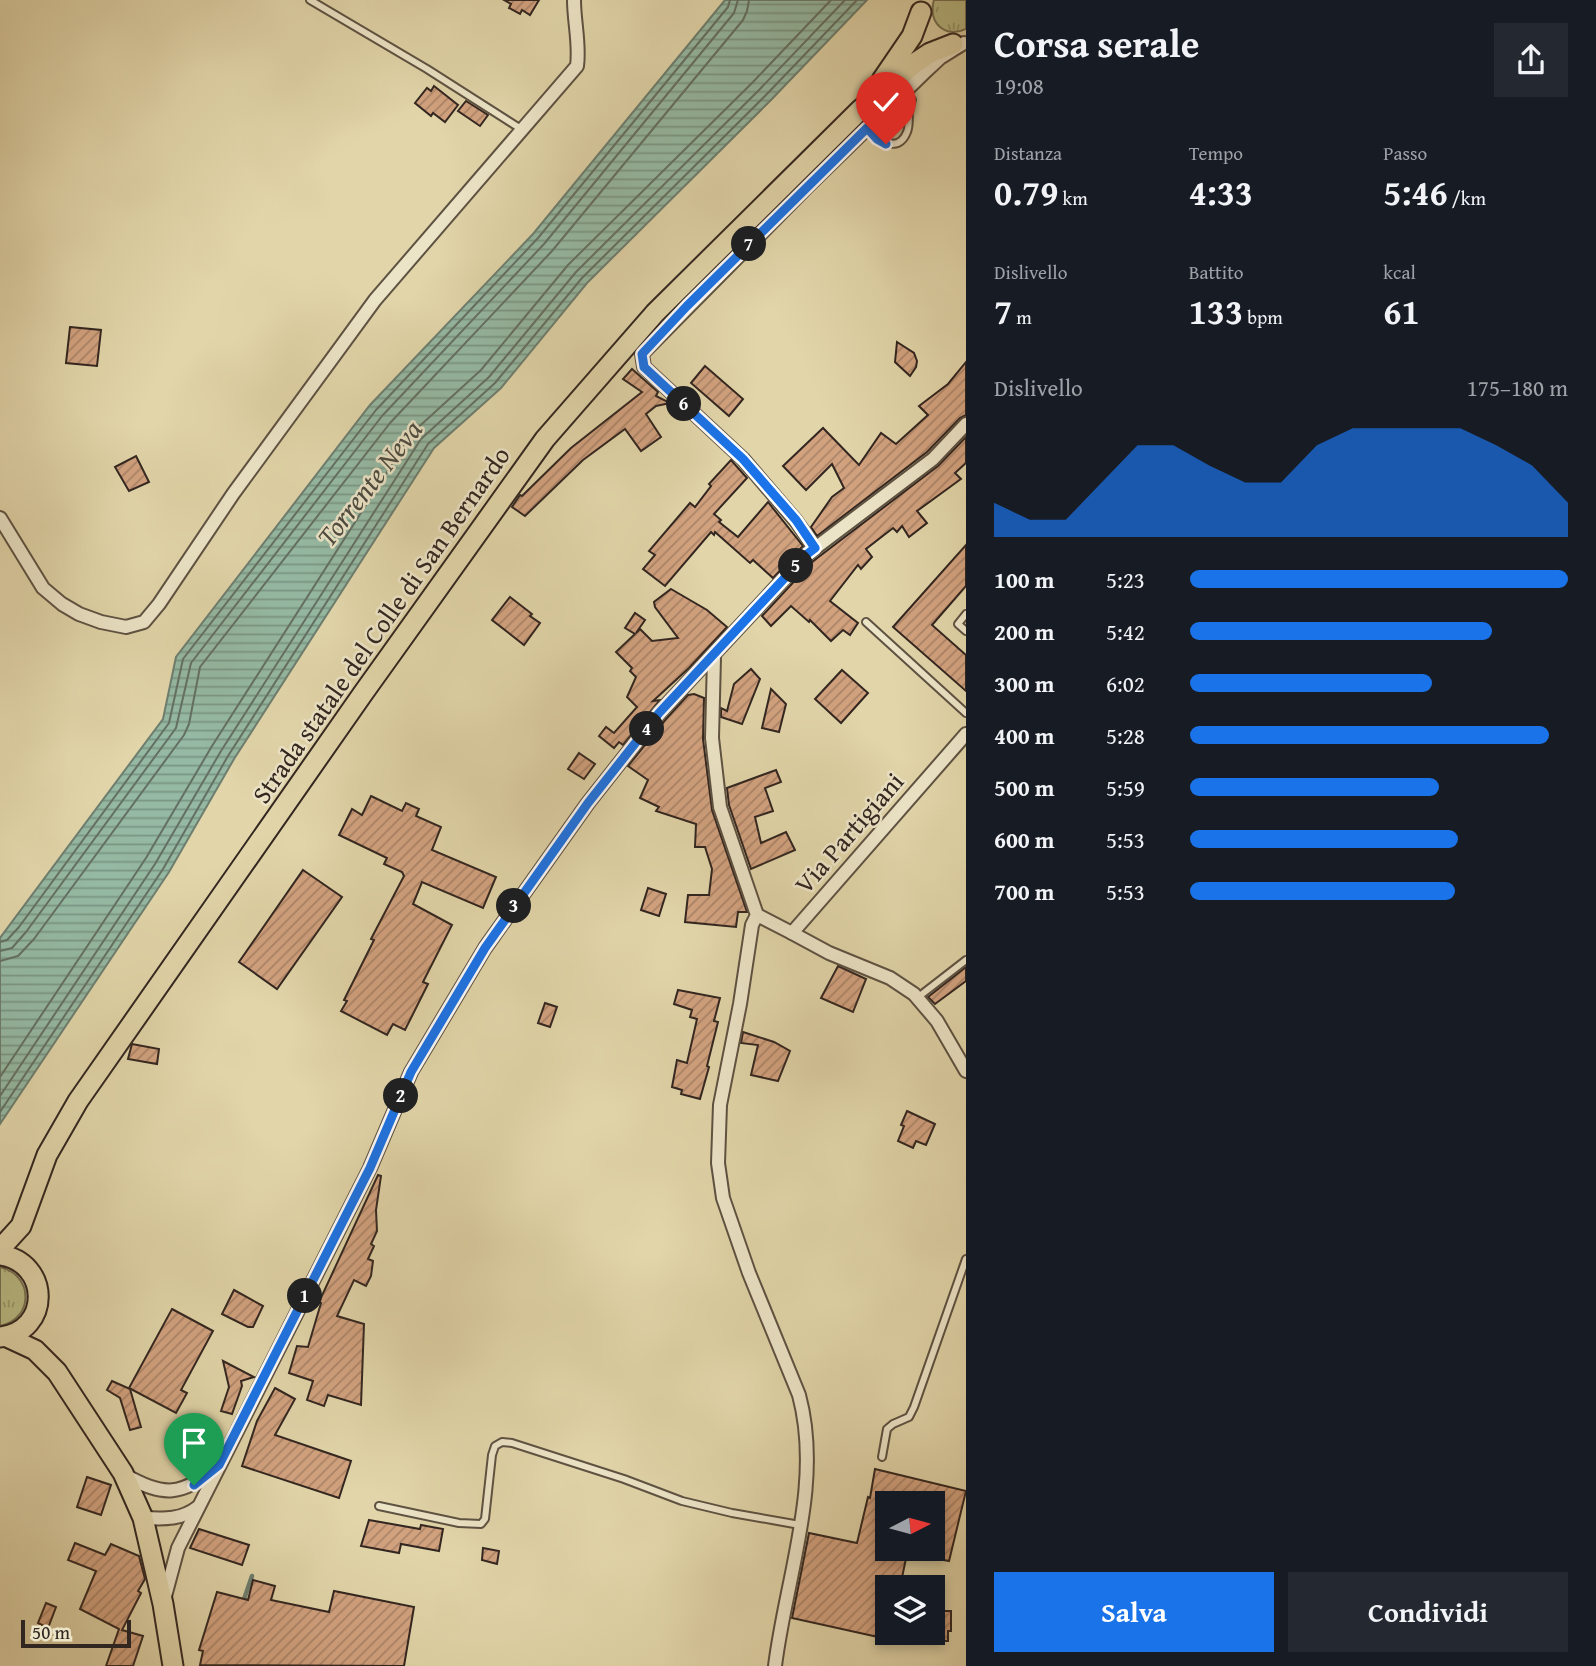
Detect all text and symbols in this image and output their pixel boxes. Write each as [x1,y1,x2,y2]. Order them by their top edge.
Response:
text: Corsa serale [994,15,1199,71]
button: share [1494,23,1568,97]
text: 19:08 [994,69,1044,102]
pin [856,72,916,144]
icon: check [867,83,905,121]
text: Distanza [994,139,1062,167]
text: Tempo [1189,139,1243,167]
text: Passo [1383,139,1427,167]
text: 0.79 [994,167,1058,218]
text: 4:33 [1189,167,1253,218]
text: 5:46 [1383,167,1448,218]
text: km [1058,184,1088,212]
text: /km [1448,184,1486,212]
pin: 7 [732,226,766,262]
text: 7 [744,229,753,257]
text: Dislivello [994,258,1067,286]
text: Battito [1189,258,1244,286]
text: kcal [1383,258,1416,286]
text: 7 [994,286,1012,337]
text: 133 [1189,286,1243,337]
text: 61 [1383,286,1420,337]
text: m [1012,303,1032,331]
text: bpm [1243,303,1283,331]
text: Dislivello [994,371,1083,404]
text: 175–180 m [1467,371,1568,404]
pin: 6 [666,386,702,422]
text: 6 [679,389,688,417]
water label: Torrente Neva [306,411,431,555]
street label: Strada statale del Colle di San Bernardo [242,438,519,811]
pin: 5 [778,548,814,584]
text: 5 [791,551,800,579]
text: 100 m [994,563,1055,596]
text: 5:23 [1106,563,1145,596]
text: 200 m [994,615,1055,648]
text: 5:42 [1106,615,1145,648]
text: 300 m [994,667,1055,700]
text: 6:02 [1106,667,1145,700]
pin: 4 [630,712,664,746]
text: 4 [642,714,651,742]
text: 400 m [994,719,1055,752]
text: 5:28 [1106,719,1145,752]
street label: Via Partigiani [785,763,913,902]
text: 500 m [994,771,1055,804]
text: 5:59 [1106,771,1145,804]
text: 600 m [994,823,1055,856]
text: 5:53 [1106,823,1145,856]
text: 700 m [994,875,1055,908]
text: 5:53 [1106,875,1145,908]
pin: 3 [496,888,532,923]
text: 3 [509,891,518,919]
pin: 2 [384,1078,418,1114]
text: 2 [396,1081,405,1109]
pin: 1 [288,1278,322,1314]
text: 1 [300,1281,309,1309]
pin [164,1413,224,1485]
icon: arrive [175,1424,213,1462]
north arrow [875,1491,945,1561]
map controls [875,1491,945,1645]
button: Salva [994,1572,1274,1652]
button: Condividi [1288,1572,1568,1652]
button: layers [875,1575,945,1645]
scale bar [21,1617,131,1649]
text: 50 m [32,1618,70,1646]

